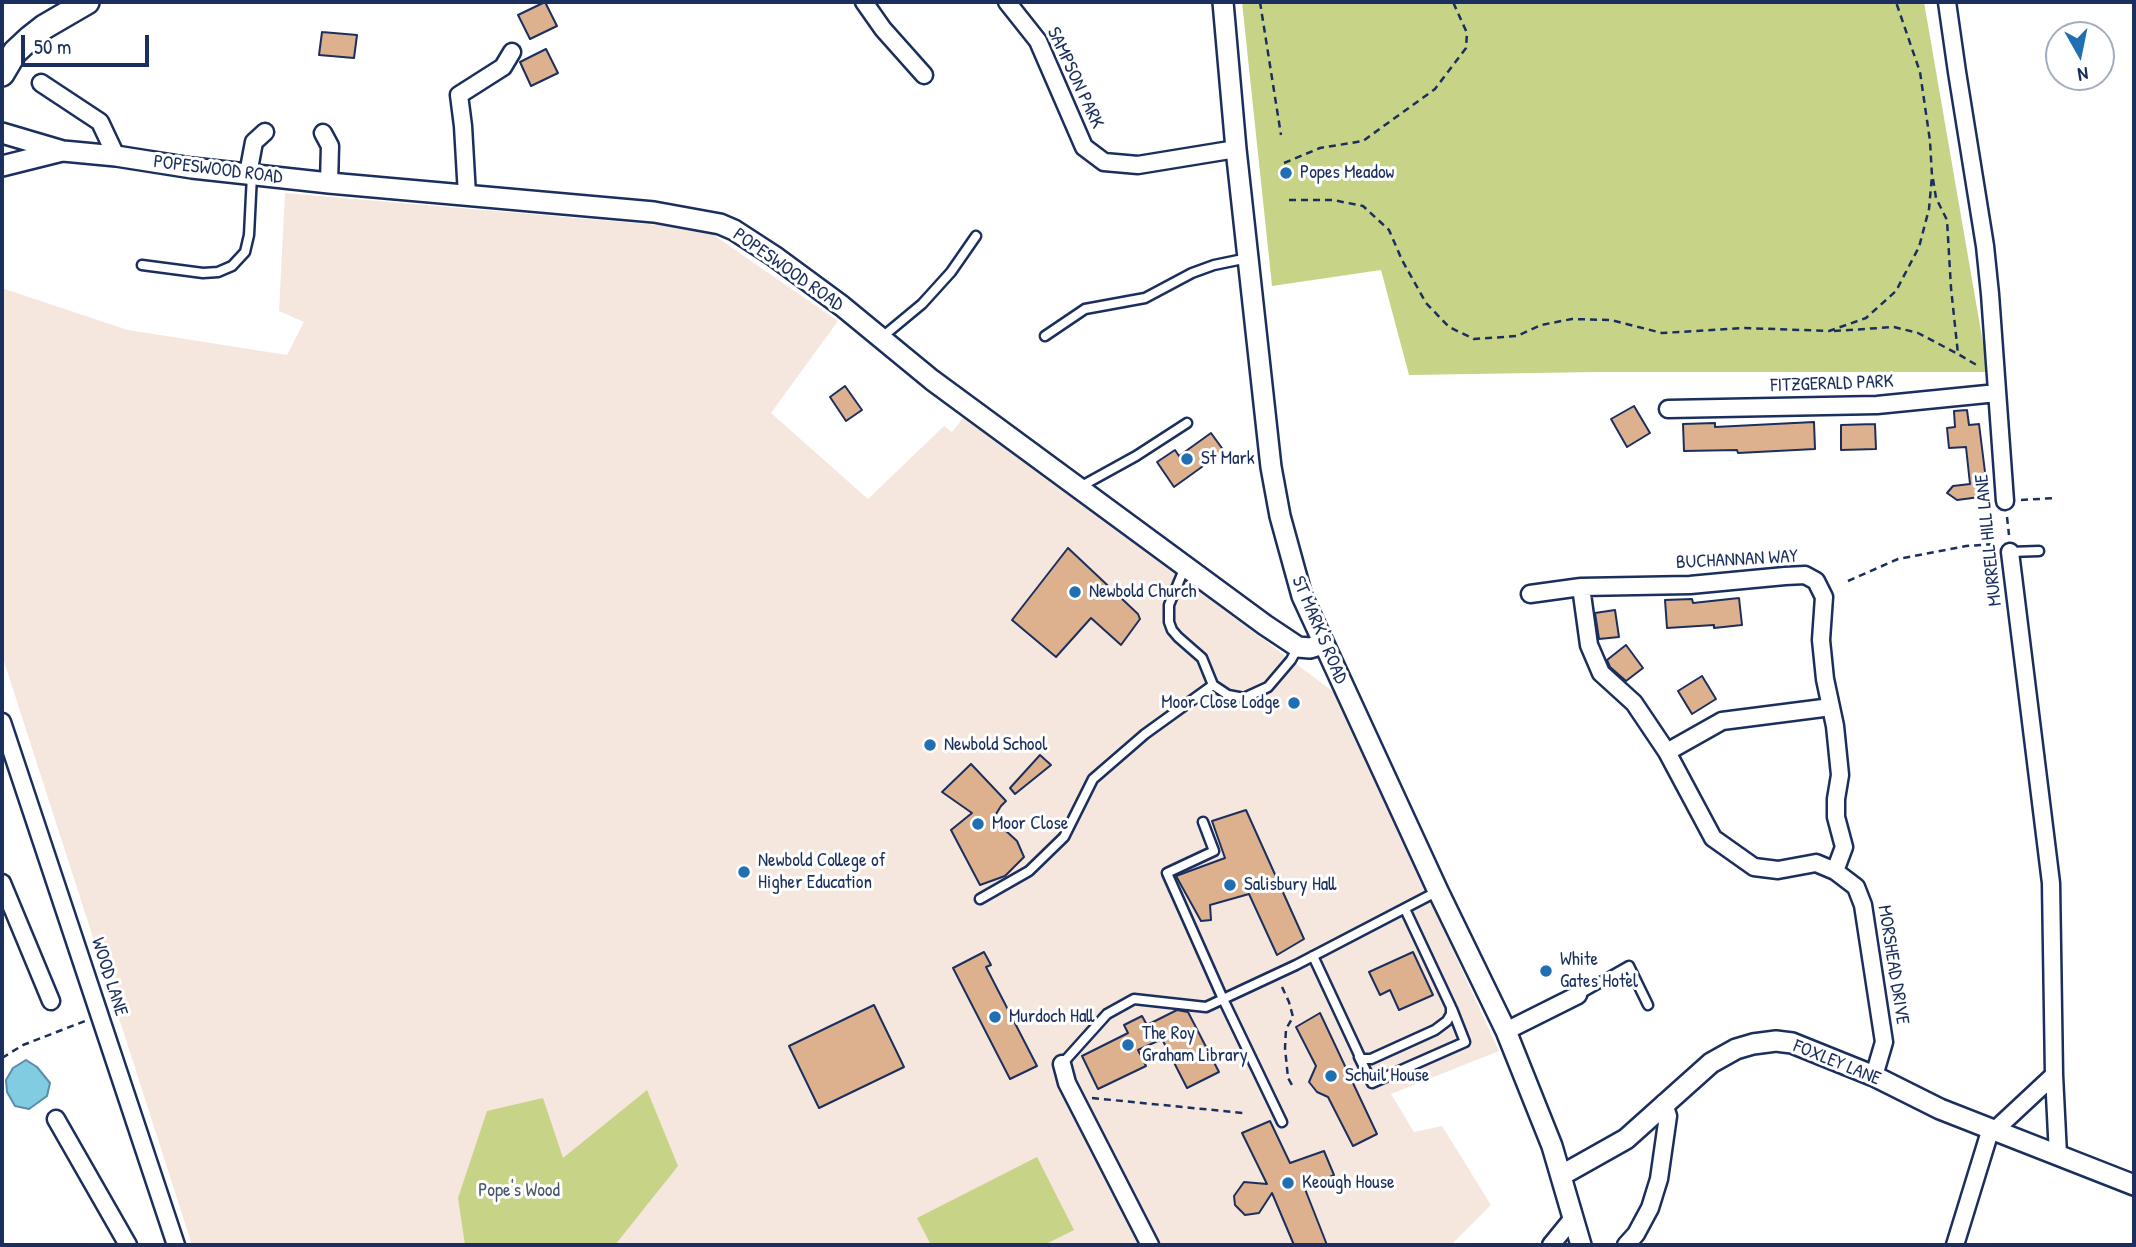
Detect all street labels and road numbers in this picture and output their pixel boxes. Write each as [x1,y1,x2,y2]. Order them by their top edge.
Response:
street label: SAMPSON PARK [1042,24,1108,132]
street label: POPESWOOD ROAD [152,151,284,189]
street label: POPESWOOD ROAD [728,223,848,317]
street label: FITZGERALD PARK [1770,370,1894,398]
street label: MURRELL HILL LANE [1971,473,2007,607]
street label: BUCHANNAN WAY [1675,545,1799,575]
street label: ST MARK'S ROAD [1286,573,1352,687]
street label: MORSHEAD DRIVE [1872,904,1914,1026]
street label: WOOD LANE [86,935,132,1019]
street label: FOXLEY LANE [1790,1035,1884,1091]

